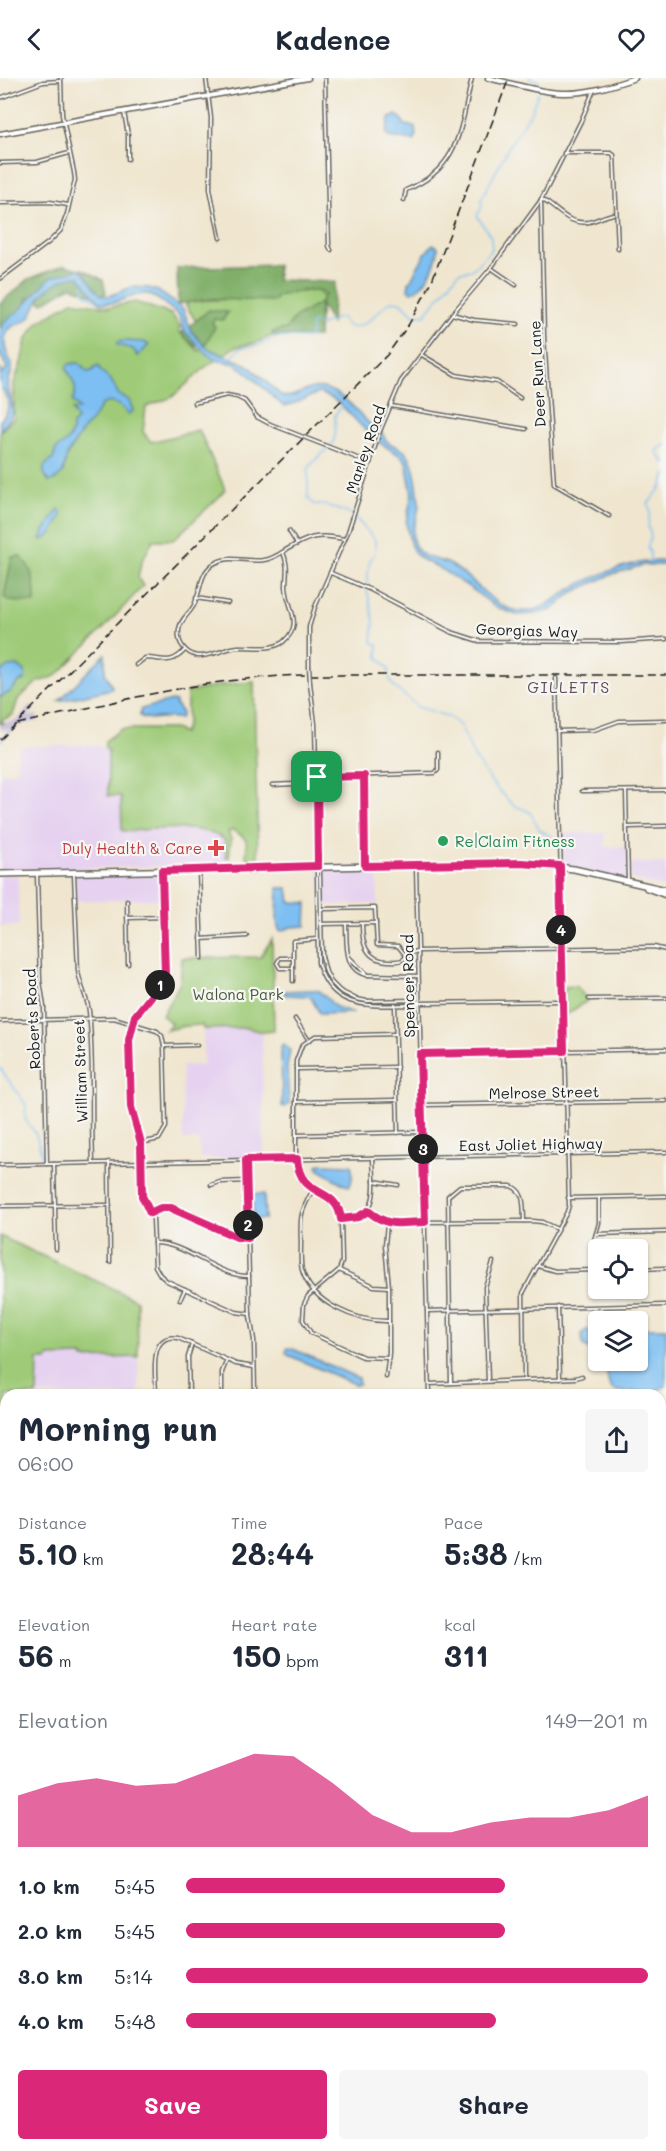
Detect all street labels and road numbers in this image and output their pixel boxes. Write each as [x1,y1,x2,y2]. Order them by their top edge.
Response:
street label: Deer Run Lane [524,320,550,428]
street label: Marley Road [341,402,389,496]
street label: Georgias Way [476,618,578,642]
street label: Spencer Road [397,934,419,1038]
street label: Roberts Road [19,968,45,1070]
street label: William Street [68,1019,92,1123]
street label: Melrose Street [489,1081,599,1103]
street label: East Joliet Highway [459,1133,603,1155]

